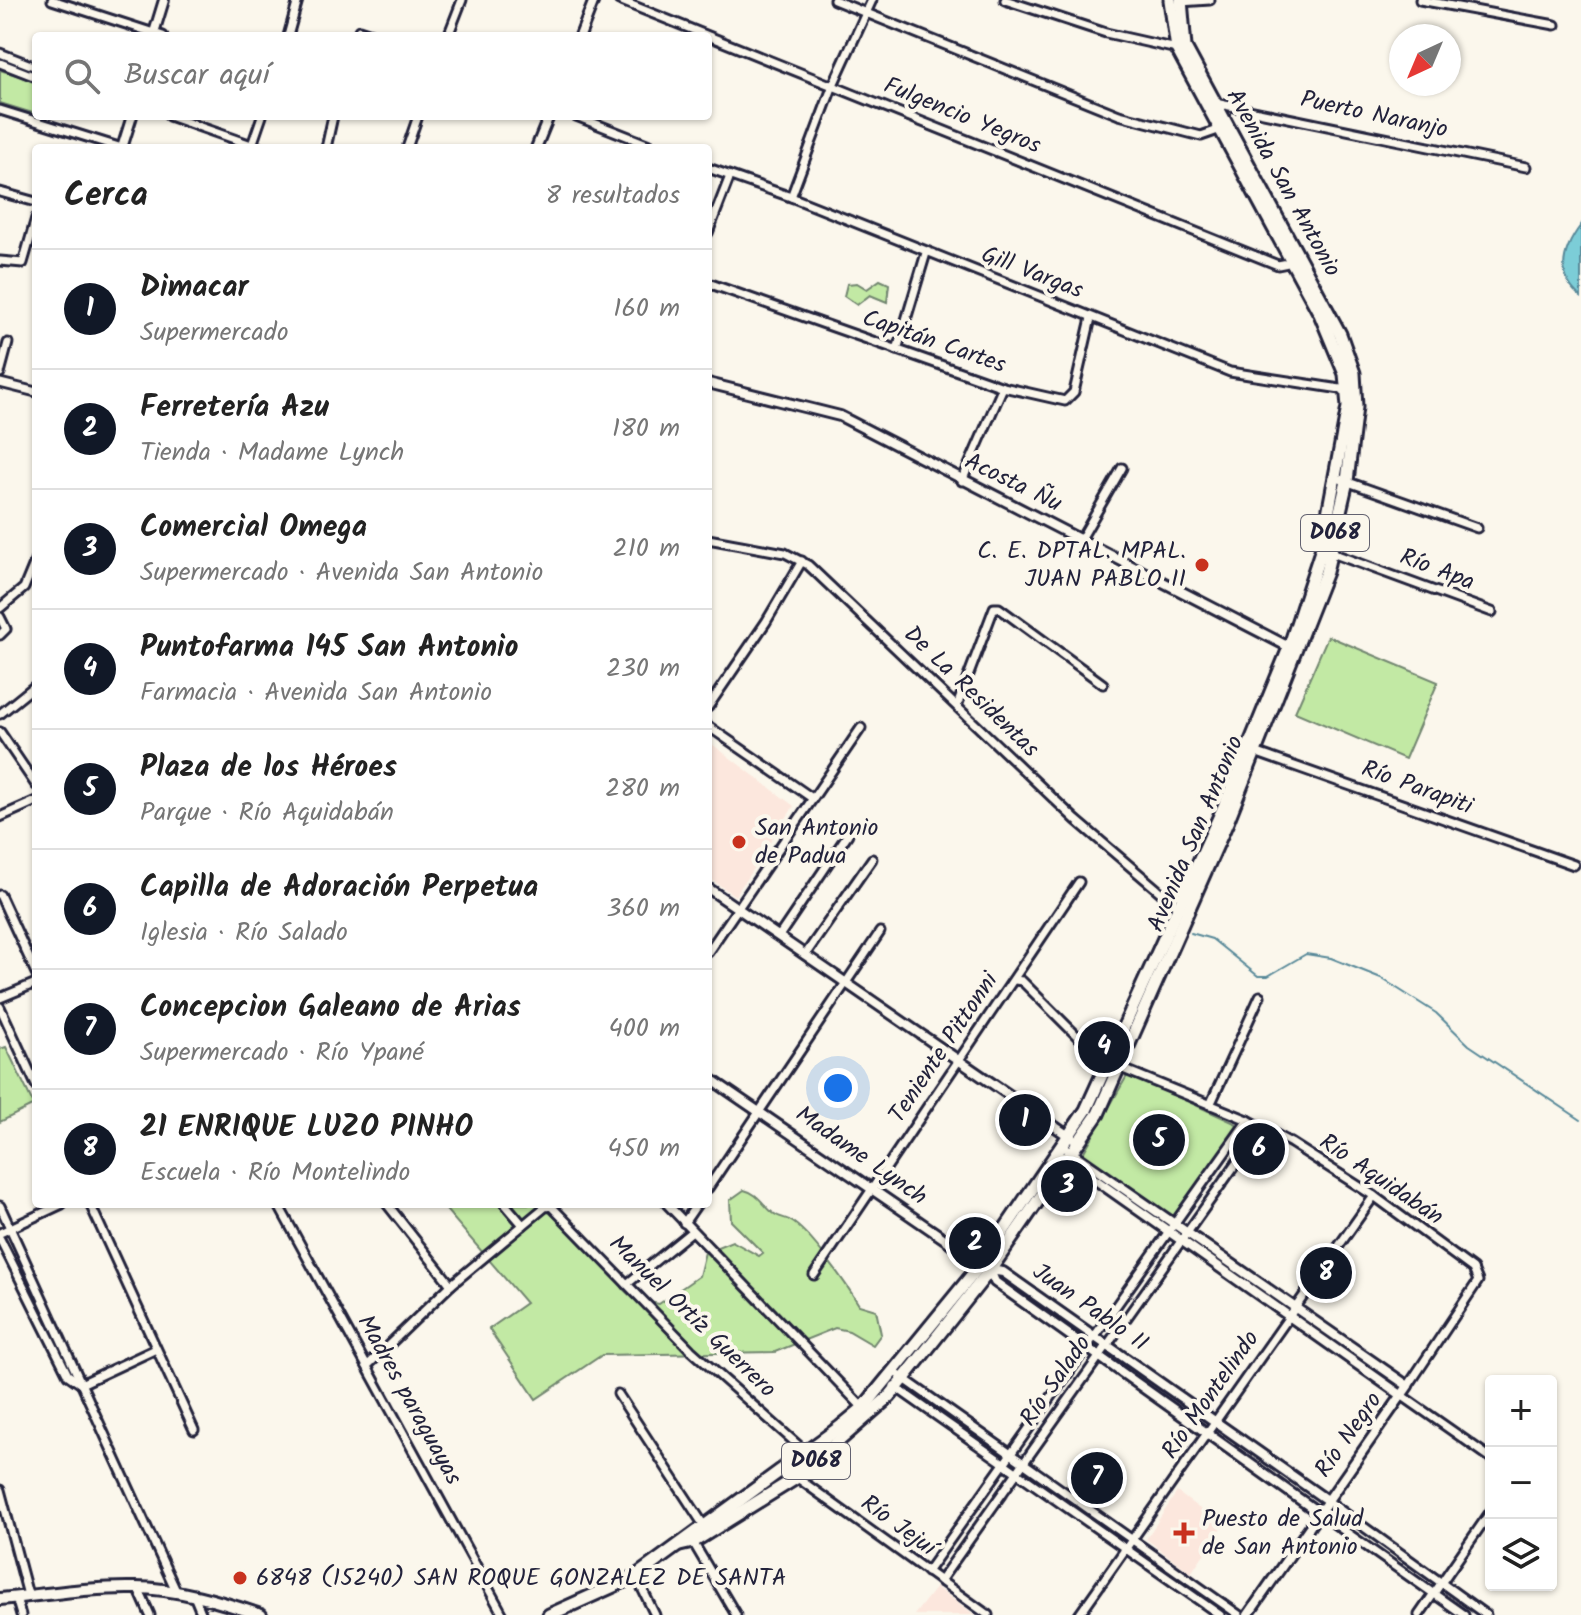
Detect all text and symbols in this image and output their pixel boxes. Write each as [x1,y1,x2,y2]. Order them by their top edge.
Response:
north arrow [1389,24,1461,96]
search box [32,32,712,120]
text: Buscar aquí [124,52,270,100]
icon: search [60,54,104,98]
street label: Fulgencio Yegros [877,67,1047,165]
street label: Puerto Naranjo [1297,80,1451,150]
street label: Avenida San Antonio [1215,82,1351,284]
text: Cerca [64,169,148,223]
text: 8 resultados [546,175,680,217]
street label: Gill Vargas [975,236,1089,310]
text: Dimacar [140,264,248,312]
text: 1 [86,288,94,330]
text: 160 m [613,288,680,330]
street label: Capitán Cartes [857,299,1011,385]
text: Supermercado [140,312,289,354]
text: Ferretería Azu [140,384,329,432]
text: 2 [82,408,98,450]
text: 180 m [612,408,680,450]
text: Tienda · Madame Lynch [140,432,404,474]
street label: Acosta Ñu [958,443,1069,524]
text: Comercial Omega [140,504,367,552]
road number: D068 [1301,515,1369,551]
text: 3 [83,528,97,570]
text: 210 m [613,528,680,570]
place label: C. E. DPTAL. MPAL. JUAN PABLO II [977,532,1186,599]
street label: Río Apa [1394,538,1480,602]
text: Supermercado · Avenida San Antonio [140,552,543,594]
marker: C. E. DPTAL. MPAL. JUAN PABLO II [1193,556,1211,574]
street label: De La Residentas [894,617,1048,767]
text: Puntofarma 145 San Antonio [140,624,519,672]
text: 4 [83,648,97,690]
text: 230 m [606,648,680,690]
text: Farmacia · Avenida San Antonio [140,672,492,714]
street label: Avenida San Antonio [1137,730,1255,938]
text: Plaza de los Héroes [140,744,397,792]
street label: Río Parapiti [1356,750,1479,827]
text: 5 [83,768,97,810]
text: 280 m [605,768,680,810]
text: Parque · Río Aquidabán [140,792,394,834]
place label: San Antonio de Padua [755,809,878,876]
marker: San Antonio de Padua [730,833,748,851]
text: Capilla de Adoración Perpetua [140,864,538,912]
text: 6 [83,888,97,930]
text: 360 m [607,888,680,930]
text: Iglesia · Río Salado [140,912,348,954]
street label: Teniente Pittonni [879,964,1010,1131]
text: Concepcion Galeano de Arias [140,984,521,1032]
text: 7 [84,1008,96,1050]
text: 400 m [609,1008,680,1050]
pin: 4 [1078,1017,1130,1077]
text: Supermercado · Río Ypané [140,1032,424,1074]
your location [818,1068,858,1108]
pin: 1 [999,1090,1051,1150]
street label: Madame Lynch [787,1096,935,1216]
text: 21 ENRIQUE LUZO PINHO [140,1104,473,1152]
pin: 5 [1133,1110,1185,1170]
pin: 6 [1233,1119,1285,1179]
street label: Río Aquidabán [1311,1124,1451,1236]
text: 8 [82,1128,98,1170]
text: 450 m [608,1128,680,1170]
text: Escuela · Río Montelindo [140,1152,410,1194]
pin: 3 [1041,1156,1093,1216]
pin: 2 [949,1213,1001,1273]
street label: Manuel Ortíz Guerrero [599,1226,785,1408]
pin: 8 [1300,1243,1352,1303]
street label: Juan Pablo II [1024,1253,1156,1363]
street label: Madres paraguayas [346,1308,472,1492]
street label: Río Montelindo [1152,1322,1270,1468]
street label: Río Salado [1010,1327,1102,1435]
map controls [1485,1375,1557,1591]
button: + [1485,1375,1557,1447]
street label: Río Negro [1305,1384,1393,1486]
road number: D068 [782,1443,850,1479]
button: − [1485,1447,1557,1519]
pin: 7 [1071,1448,1123,1508]
street label: Río Jejuí [852,1485,947,1569]
place label: Puesto de Salud de San Antonio [1202,1500,1364,1567]
button: layers [1485,1519,1557,1591]
marker: Puesto de Salud de San Antonio [1173,1522,1195,1544]
place label: 6848 (15240) SAN ROQUE GONZALEZ DE SANTA [256,1559,786,1598]
marker: 6848 (15240) SAN ROQUE GONZALEZ DE SANTA [231,1569,249,1587]

